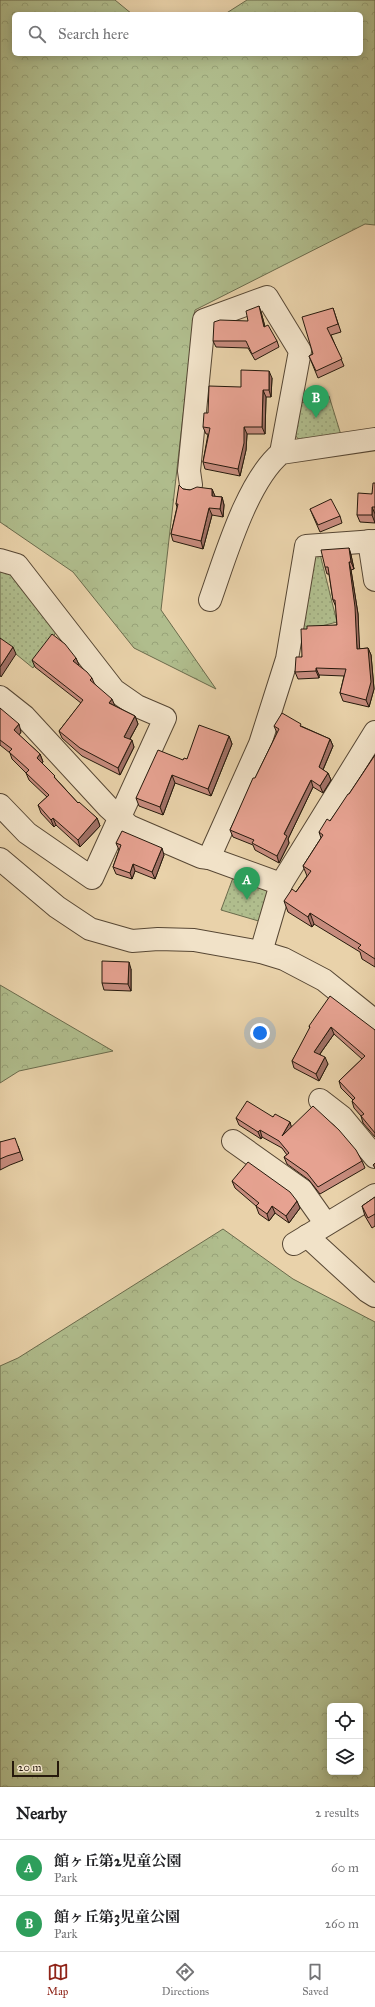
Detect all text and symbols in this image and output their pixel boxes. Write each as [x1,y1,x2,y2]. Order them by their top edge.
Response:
search box [12,12,363,56]
icon: search [26,23,48,45]
text: Search here [58,25,129,43]
pin: B [303,385,329,418]
pin: A [234,867,260,900]
your location [250,1023,270,1043]
map controls [327,1703,363,1775]
button: locate [327,1703,363,1739]
button: layers [327,1739,363,1775]
scale bar [12,1759,59,1778]
text: 20 m [18,1761,41,1774]
text: Nearby [16,1803,67,1824]
text: 2 results [315,1805,359,1821]
text: 館ヶ丘第2児童公園 [54,1852,181,1870]
text: A [25,1860,33,1876]
text: 60 m [331,1860,359,1876]
text: Park [54,1870,78,1886]
text: 館ヶ丘第3児童公園 [54,1908,180,1926]
text: B [25,1916,33,1932]
text: 260 m [325,1916,359,1932]
text: Park [54,1926,78,1942]
tab: Map [47,1961,69,1998]
tab: Directions [162,1961,209,1998]
tab: Saved [302,1961,328,1998]

